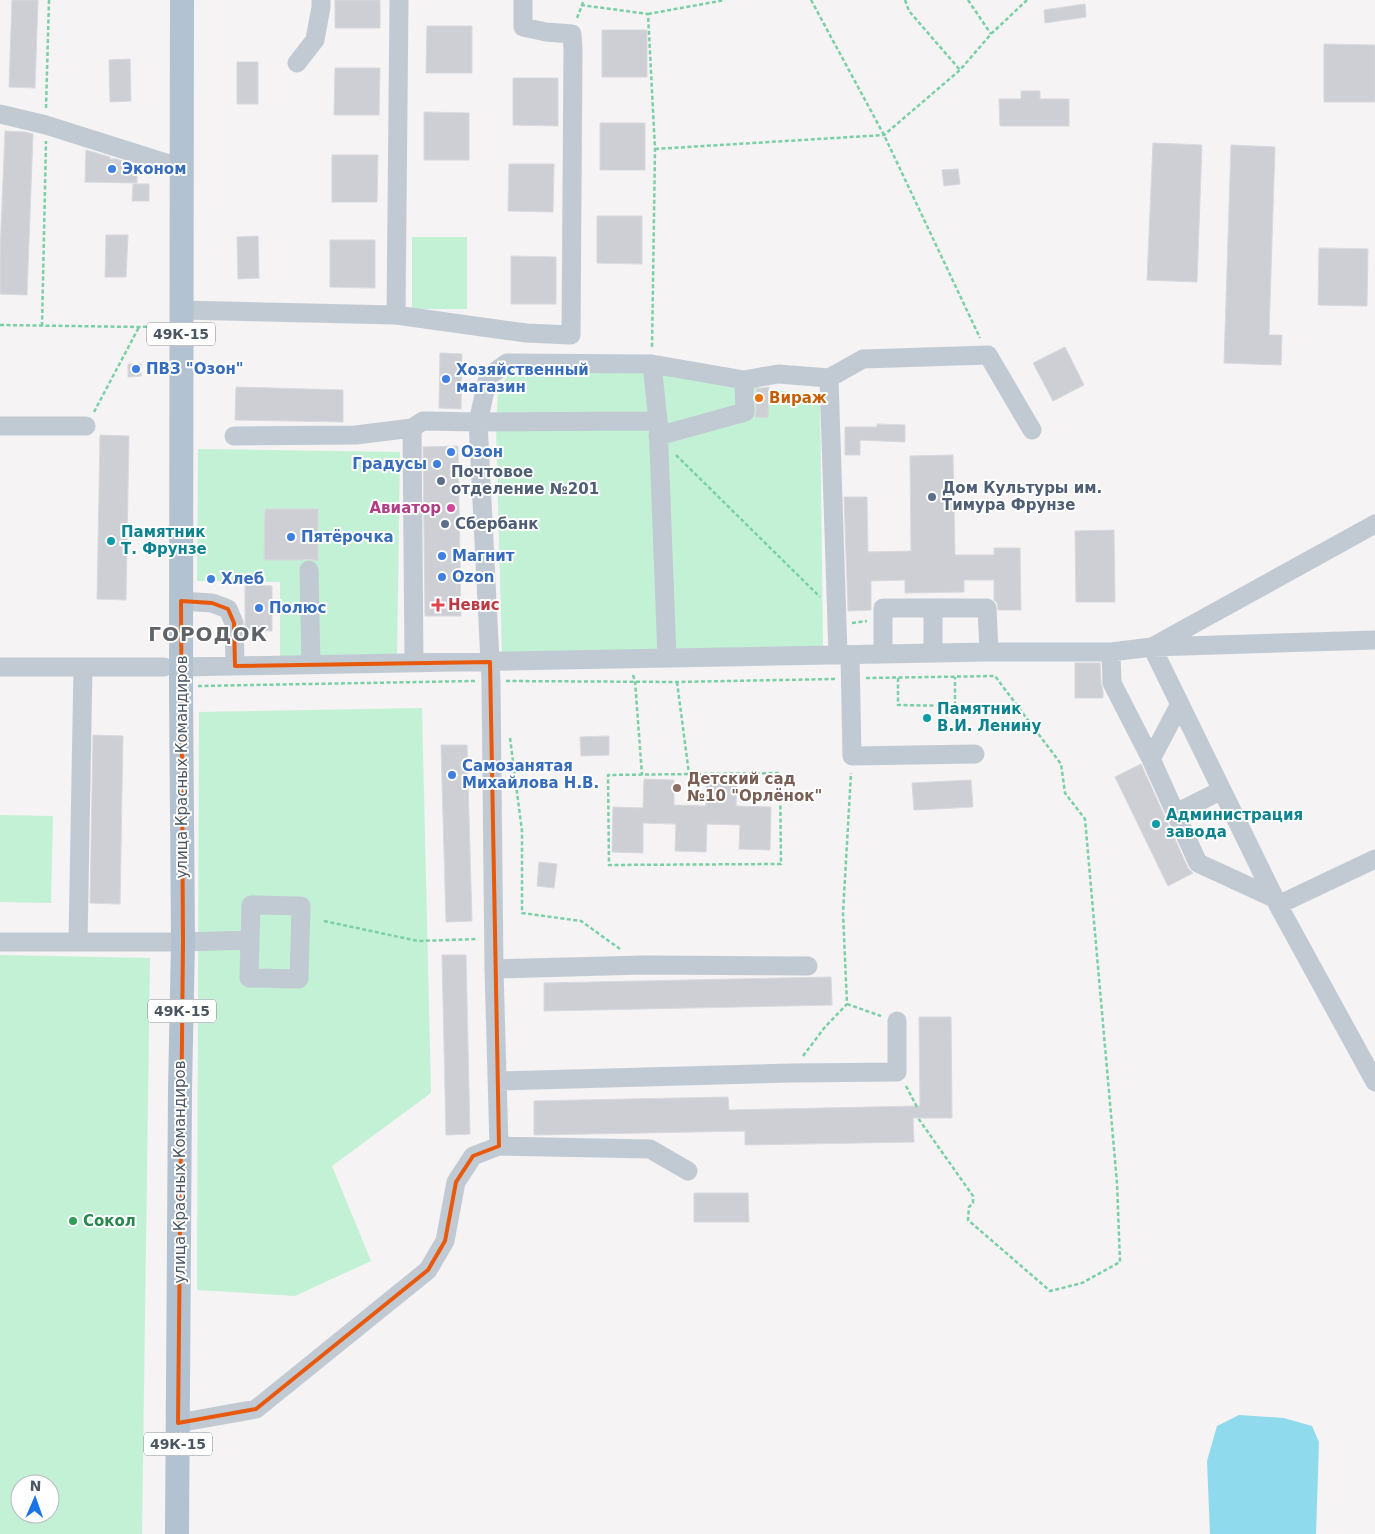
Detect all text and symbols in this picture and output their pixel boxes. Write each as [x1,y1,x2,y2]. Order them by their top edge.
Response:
place label: Эконом [122,160,186,178]
marker: Эконом [106,163,118,175]
road number: 49К-15 [147,322,215,346]
place label: ПВЗ "Озон" [146,360,244,378]
place label: Хозяйственный магазин [456,361,589,396]
marker: ПВЗ "Озон" [130,363,142,375]
marker: Хозяйственный магазин [440,373,452,385]
place label: Вираж [769,389,827,407]
marker: Вираж [753,392,765,404]
place label: Озон [461,443,503,461]
marker: Озон [445,446,457,458]
place label: Градусы [352,455,427,473]
marker: Градусы [431,458,443,470]
place label: Почтовое отделение №201 [451,463,599,498]
marker: Почтовое отделение №201 [435,475,447,487]
place label: Дом Культуры им. Тимура Фрунзе [942,479,1102,514]
marker: Дом Культуры им. Тимура Фрунзе [926,491,938,503]
place label: Авиатор [370,499,441,517]
marker: Авиатор [445,502,457,514]
place label: Сбербанк [455,515,539,533]
marker: Сбербанк [439,518,451,530]
place label: Памятник Т. Фрунзе [121,523,207,558]
place label: Пятёрочка [301,528,394,546]
marker: Пятёрочка [285,531,297,543]
marker: Памятник Т. Фрунзе [105,535,117,547]
place label: Магнит [452,547,515,565]
marker: Магнит [436,550,448,562]
place label: Ozon [452,568,494,586]
place label: Хлеб [221,570,264,588]
marker: Ozon [436,571,448,583]
marker: Хлеб [205,573,217,585]
place label: Невис [448,596,500,614]
place label: Полюс [269,599,326,617]
marker: Невис [432,599,444,611]
marker: Полюс [253,602,265,614]
district label: ГОРОДОК [148,622,268,646]
street label: улица Красных Командиров [173,655,191,879]
place label: Памятник В.И. Ленину [937,700,1041,735]
marker: Памятник В.И. Ленину [921,712,933,724]
place label: Самозанятая Михайлова Н.В. [462,757,599,792]
marker: Самозанятая Михайлова Н.В. [446,769,458,781]
place label: Детский сад №10 "Орлёнок" [687,770,822,805]
marker: Детский сад №10 "Орлёнок" [671,782,683,794]
place label: Администрация завода [1166,806,1303,841]
marker: Администрация завода [1150,818,1162,830]
road number: 49К-15 [148,999,216,1022]
street label: улица Красных Командиров [171,1060,189,1284]
place label: Сокол [83,1212,136,1230]
marker: Сокол [67,1215,79,1227]
road number: 49К-15 [144,1432,212,1456]
north arrow [10,1474,60,1524]
text: N [29,1478,42,1494]

